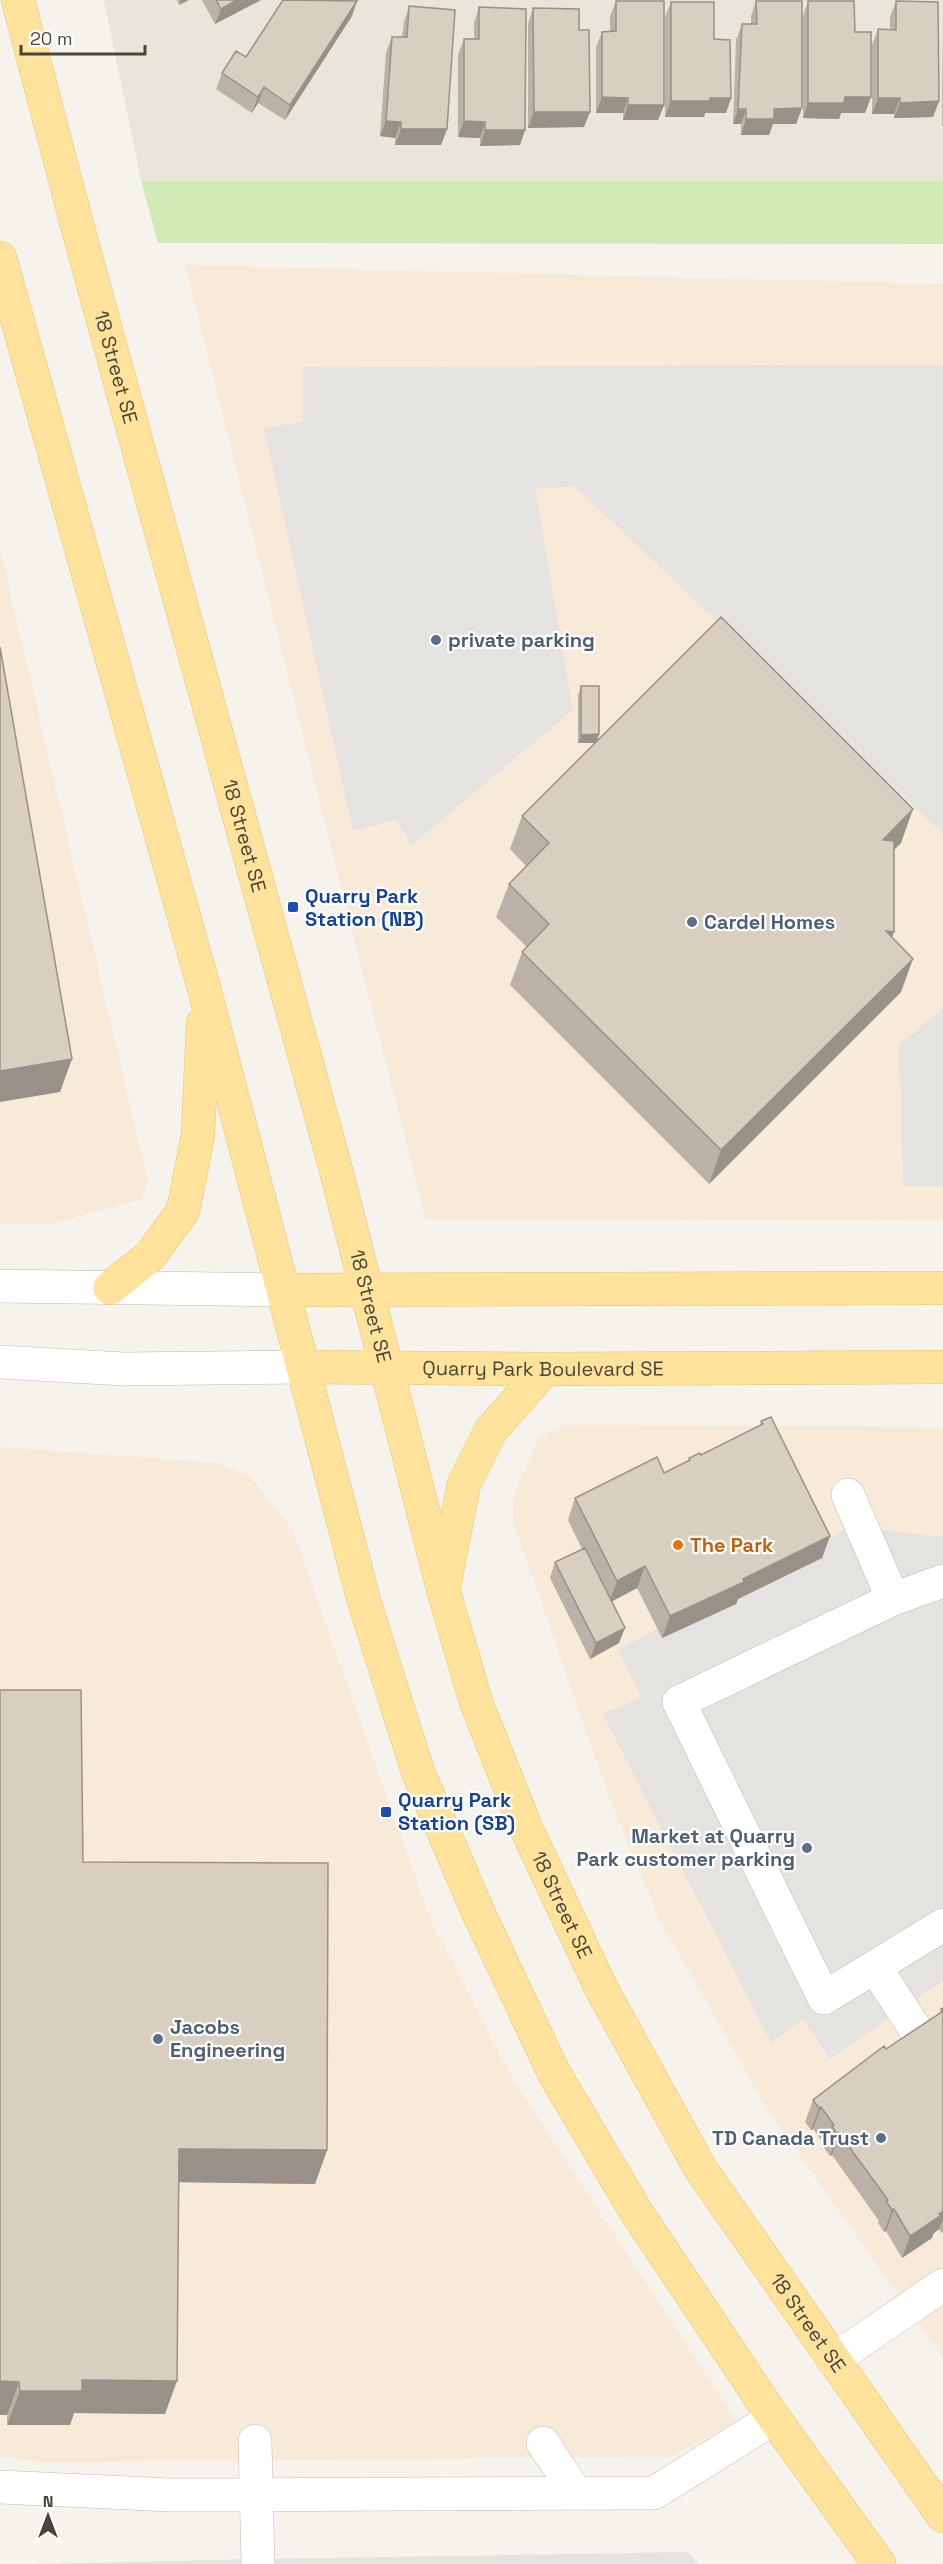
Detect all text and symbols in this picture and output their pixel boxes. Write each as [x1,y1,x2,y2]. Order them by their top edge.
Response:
scale bar [21,18,146,56]
text: 20 m [30,27,73,50]
street label: 18 Street SE [88,308,144,426]
place label: private parking [448,627,595,653]
marker: private parking [429,633,443,647]
street label: 18 Street SE [217,777,272,895]
place label: Quarry Park Station (NB) [305,883,424,932]
marker: Quarry Park Station (NB) [286,900,300,914]
place label: Cardel Homes [704,909,835,935]
marker: Cardel Homes [685,915,699,929]
street label: 18 Street SE [344,1247,398,1365]
street label: Quarry Park Boulevard SE [422,1355,664,1382]
place label: The Park [690,1532,773,1558]
marker: The Park [671,1538,685,1552]
place label: Quarry Park Station (SB) [398,1787,515,1836]
marker: Quarry Park Station (SB) [379,1805,393,1819]
place label: Market at Quarry Park customer parking [576,1823,795,1872]
marker: Market at Quarry Park customer parking [800,1841,814,1855]
street label: 18 Street SE [526,1847,598,1963]
place label: Jacobs Engineering [170,2014,285,2063]
marker: Jacobs Engineering [151,2032,165,2046]
place label: TD Canada Trust [712,2125,869,2151]
marker: TD Canada Trust [874,2131,888,2145]
street label: 18 Street SE [764,2268,852,2378]
north arrow [18,2486,78,2546]
text: N [43,2491,53,2512]

